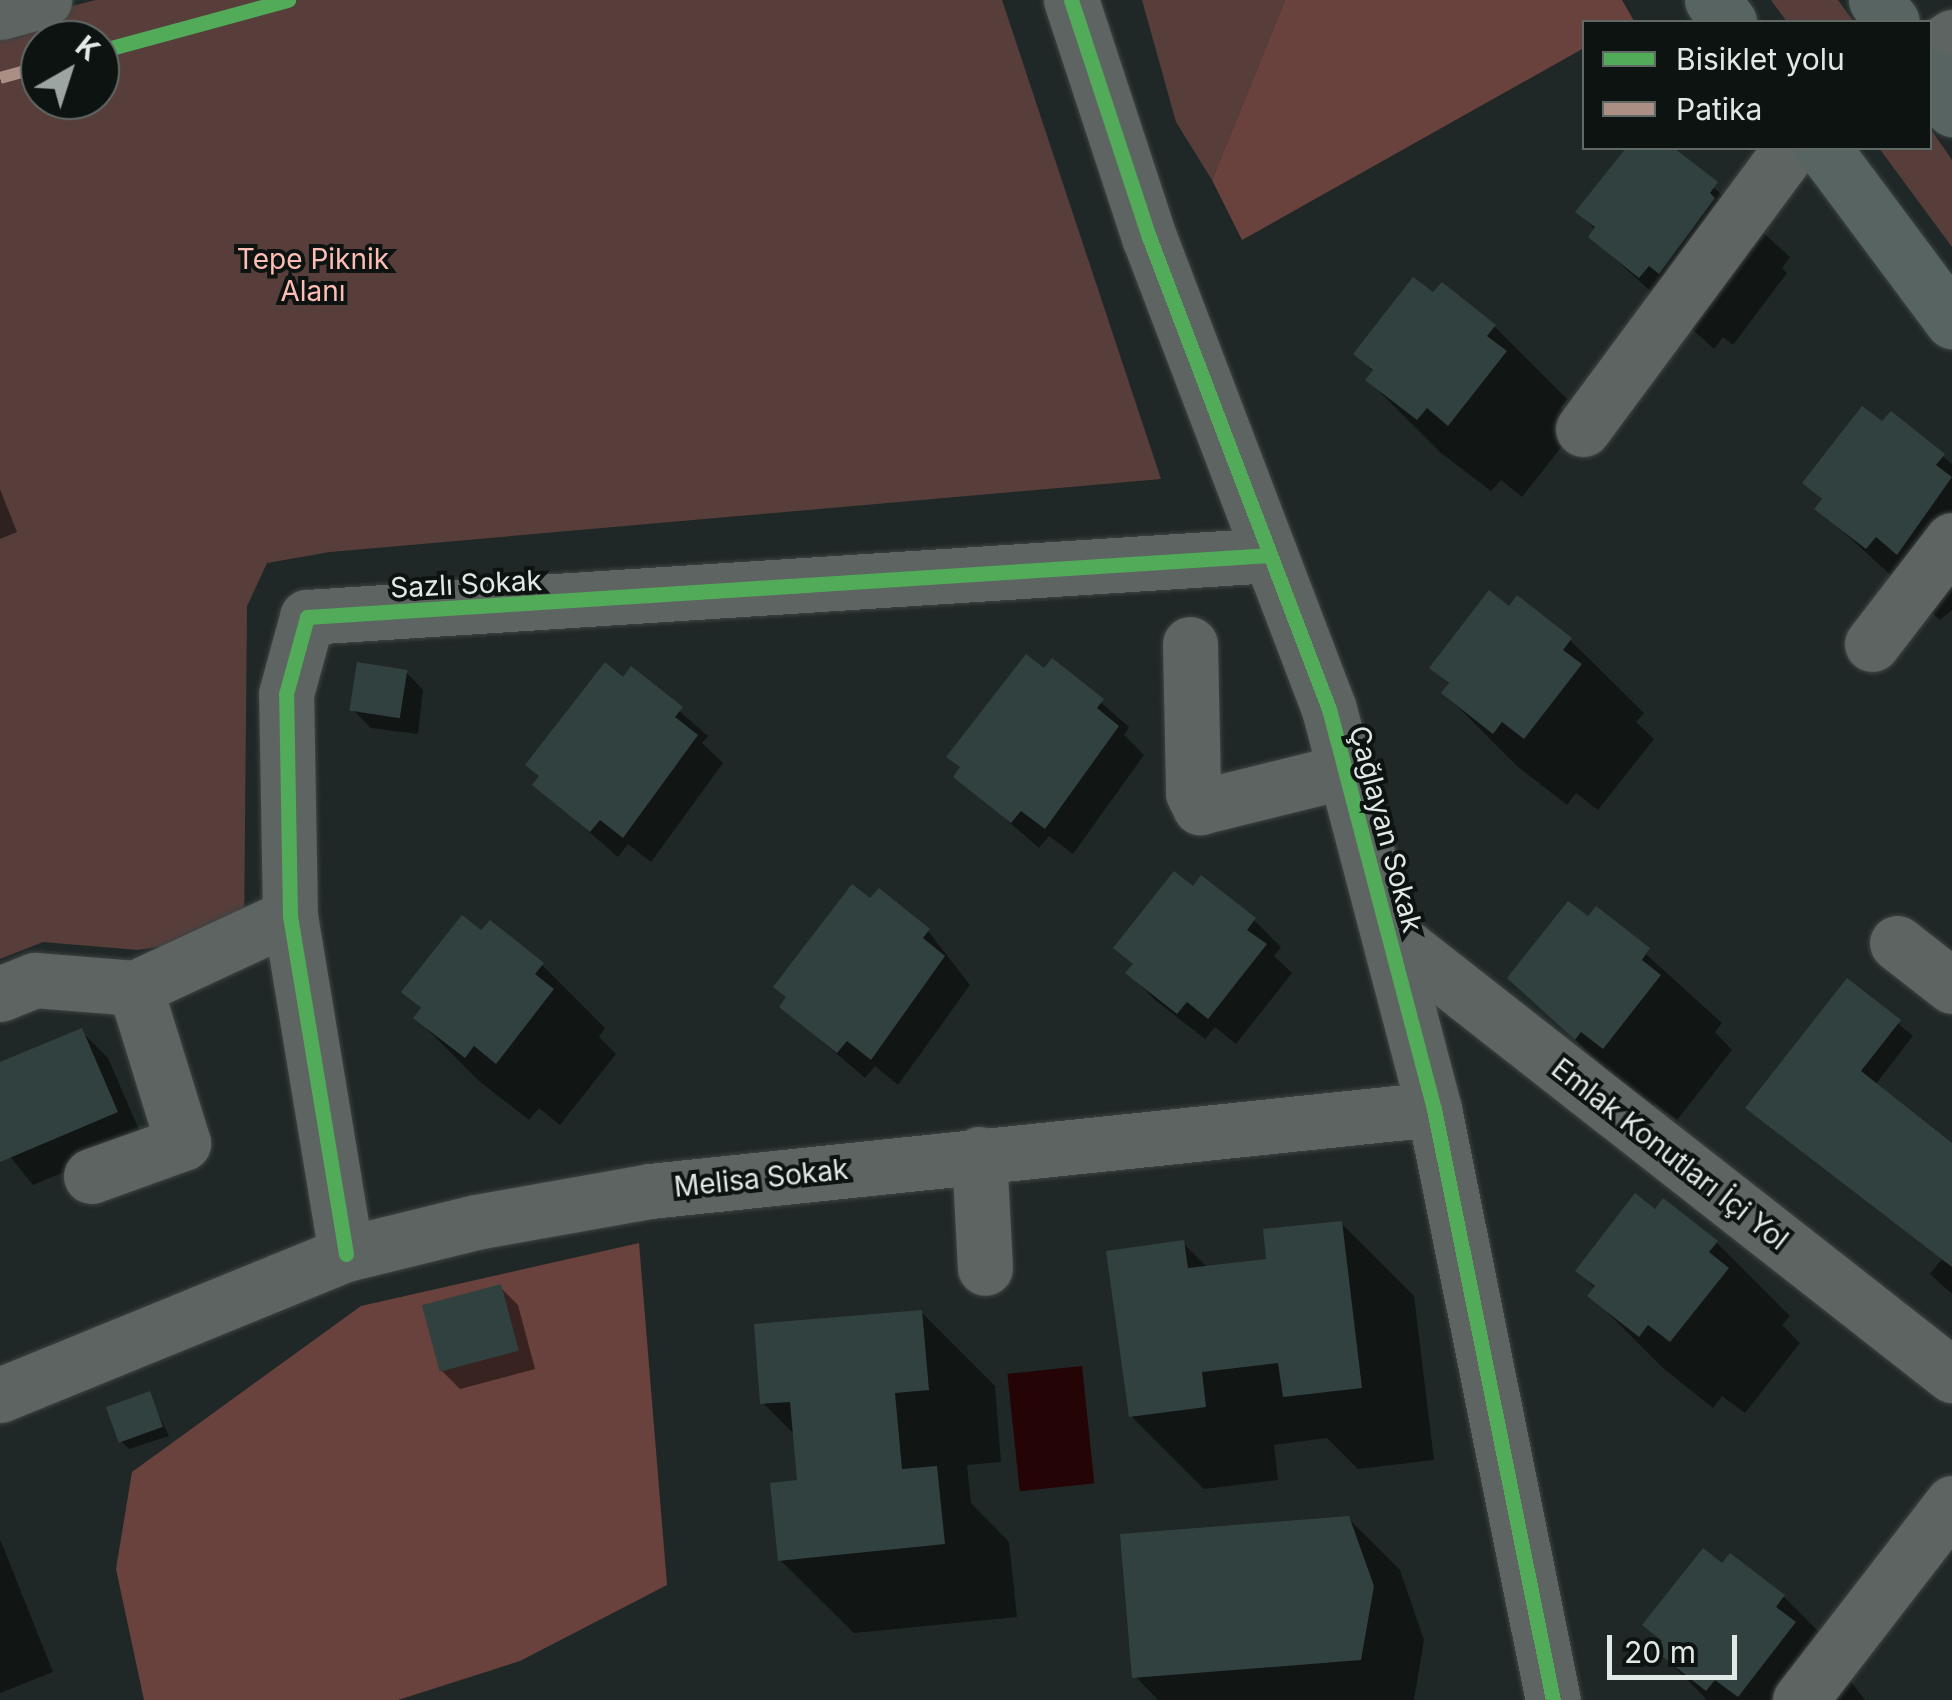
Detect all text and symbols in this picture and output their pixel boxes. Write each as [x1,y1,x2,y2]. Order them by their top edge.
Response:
north arrow [20,20,120,120]
legend [1582,20,1932,150]
text: K [69,29,106,68]
text: Bisiklet yolu [1676,41,1845,77]
text: Patika [1676,91,1762,127]
park label: Tepe Piknik Alanı [237,242,389,308]
street label: Sazlı Sokak [389,563,543,605]
street label: Çağlayan Sokak [1342,722,1430,936]
street label: Emlak Konutları İçi Yol [1545,1051,1795,1257]
street label: Melisa Sokak [672,1152,850,1204]
scale bar [1612,1615,1742,1677]
text: 20 m [1624,1634,1696,1670]

